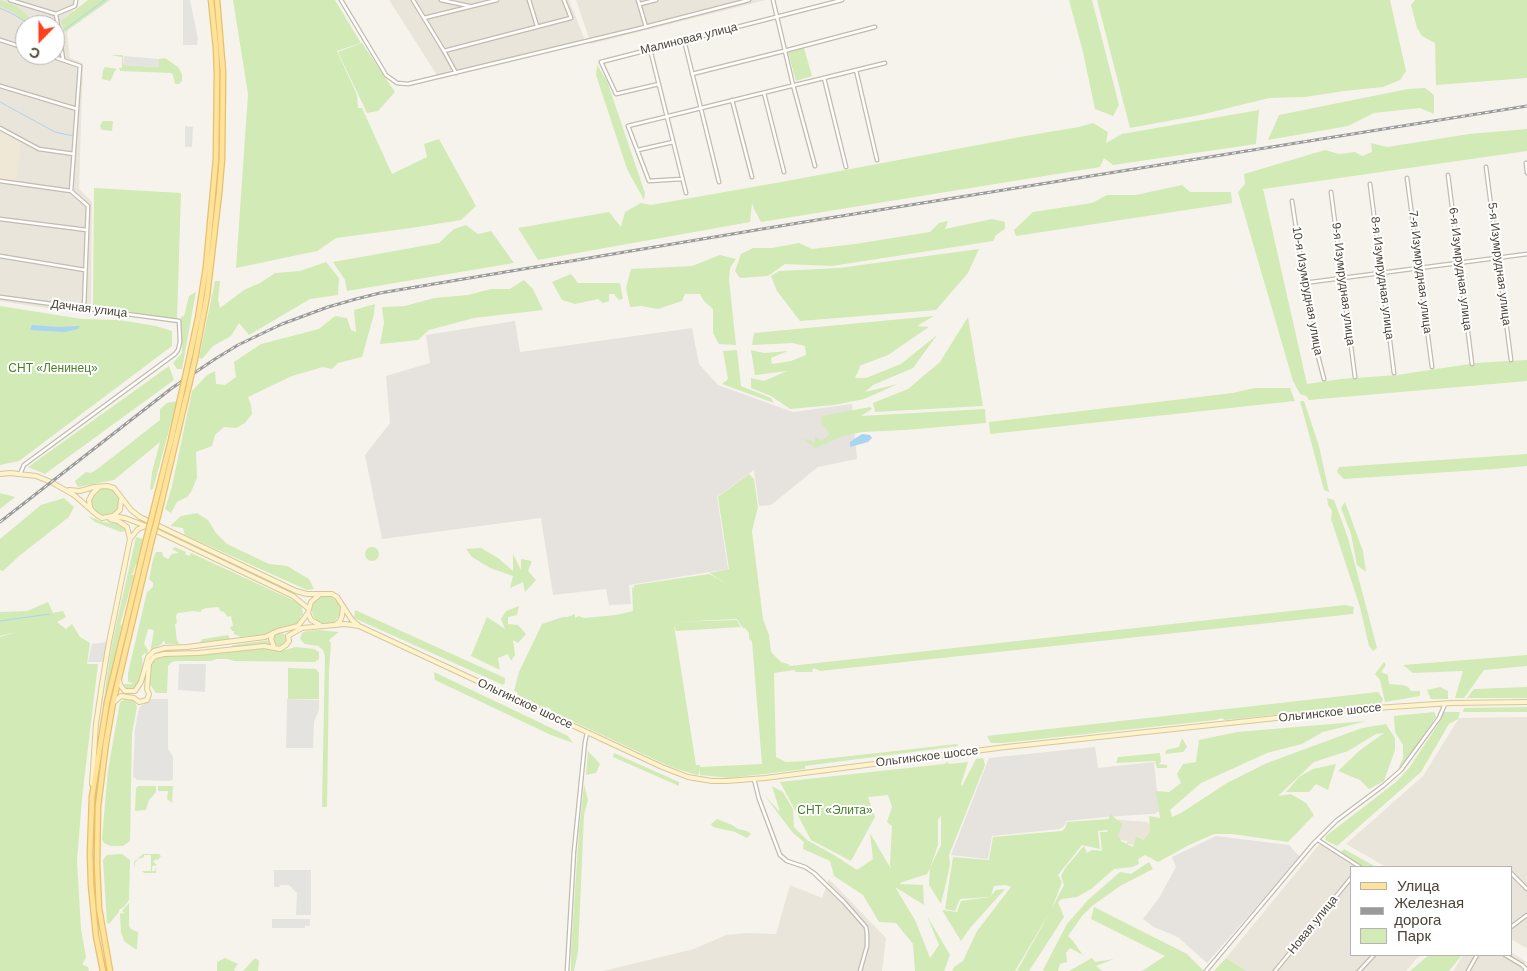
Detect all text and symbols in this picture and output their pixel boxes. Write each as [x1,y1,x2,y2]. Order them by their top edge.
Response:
north arrow [15,15,65,65]
street label: Малиновая улица [639,20,739,58]
text: С [27,44,42,62]
street label: 5-я Изумрудная улица [1484,202,1514,326]
street label: 6-я Изумрудная улица [1445,207,1475,331]
street label: 7-я Изумрудная улица [1405,210,1435,334]
street label: 8-я Изумрудная улица [1367,216,1397,340]
street label: 9-я Изумрудная улица [1328,222,1358,346]
street label: 10-я Изумрудная улица [1289,225,1325,357]
street label: Дачная улица [50,297,128,321]
park label: СНТ «Ленинец» [8,362,98,376]
street label: Ольгинское шоссе [475,676,575,732]
street label: Ольгинское шоссе [1278,700,1382,726]
street label: Ольгинское шоссе [875,744,979,770]
park label: СНТ «Элита» [797,804,873,818]
legend [1350,866,1512,956]
text: Улица [1397,877,1440,894]
street label: Новая улица [1285,893,1341,957]
text: Железная дорога [1394,894,1464,928]
text: Парк [1397,927,1431,944]

